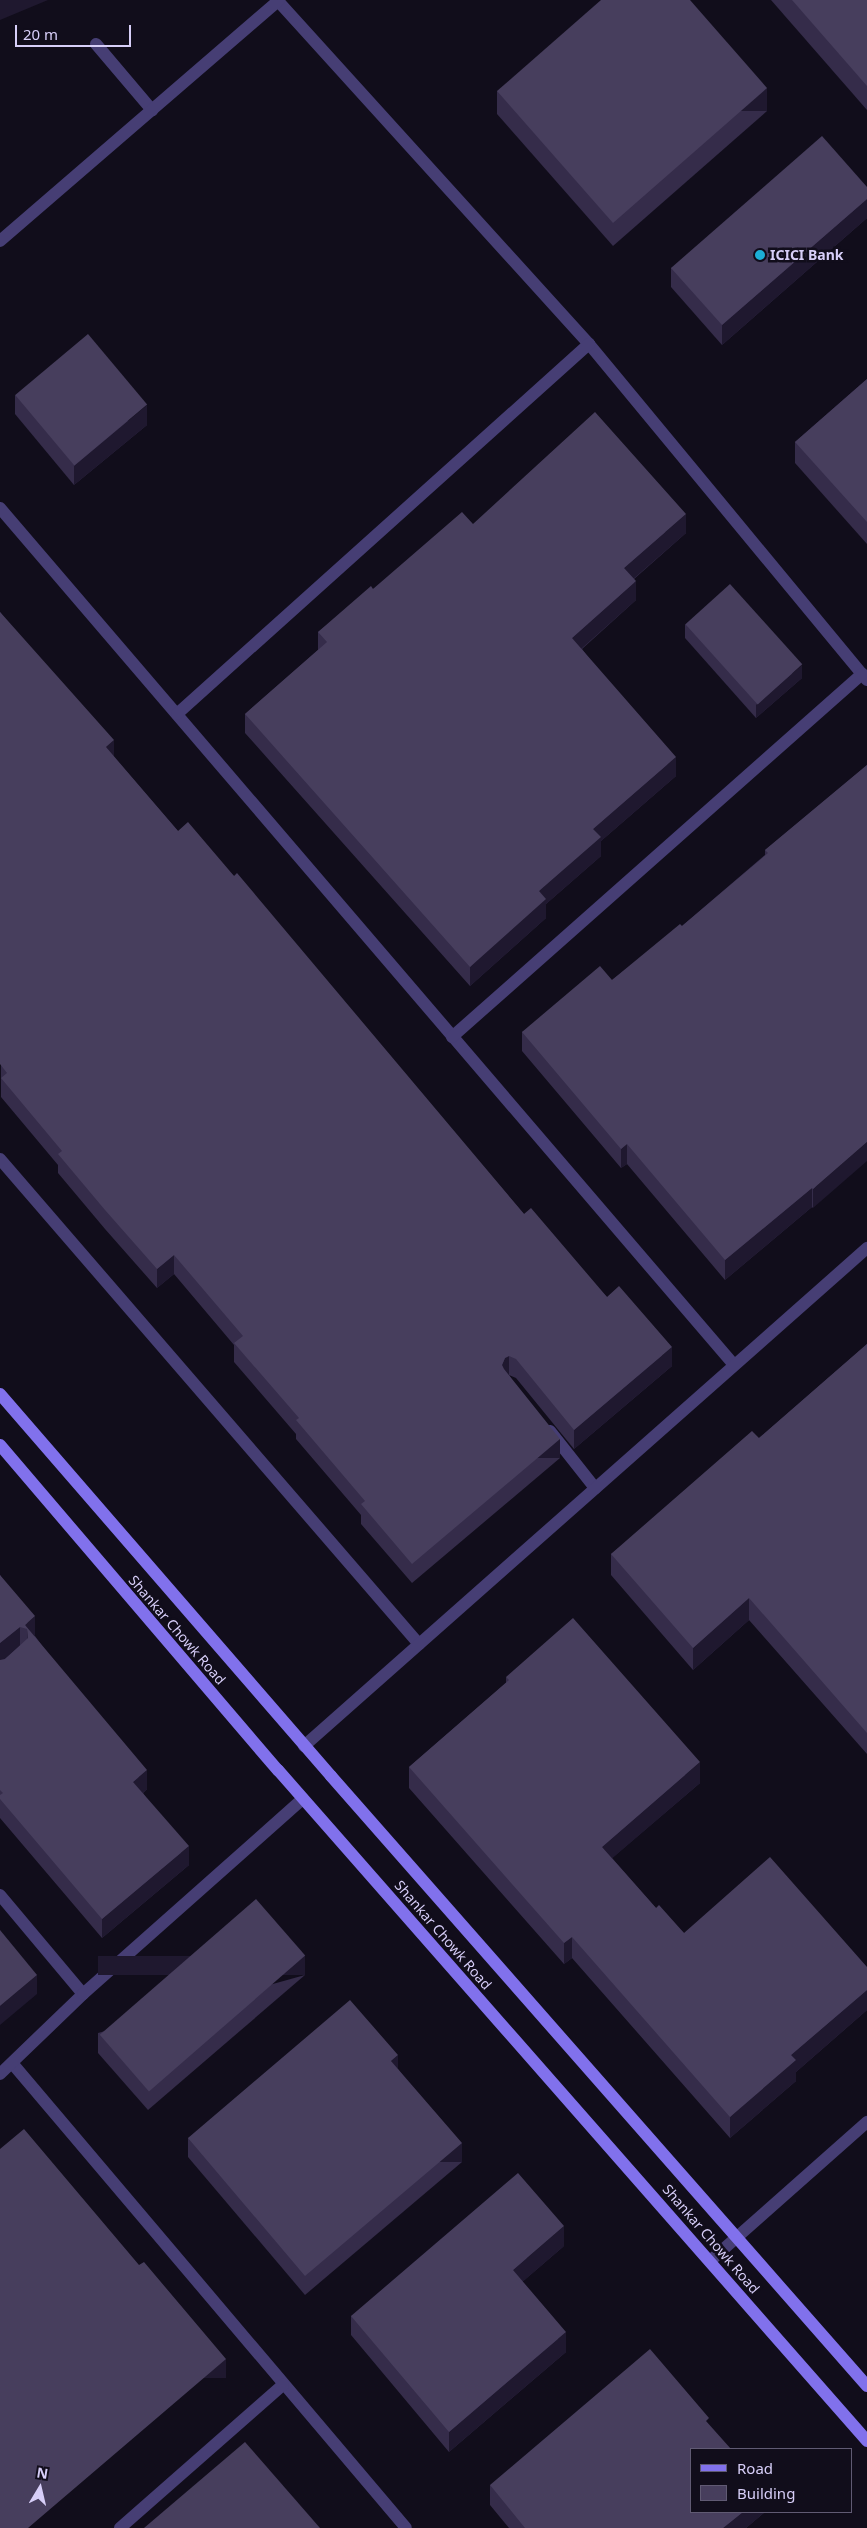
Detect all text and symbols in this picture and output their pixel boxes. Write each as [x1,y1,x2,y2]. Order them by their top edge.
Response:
scale bar [18,15,134,47]
text: 20 m [23,24,58,44]
place label: ICICI Bank [770,247,843,263]
marker: ICICI Bank [754,249,766,261]
street label: Shankar Chowk Road [125,1572,229,1688]
street label: Shankar Chowk Road [391,1877,495,1993]
street label: Shankar Chowk Road [659,2181,763,2297]
legend [690,2448,852,2513]
text: Road [737,2458,773,2478]
text: N [35,2462,50,2483]
north arrow [15,2463,65,2513]
text: Building [737,2483,795,2503]

